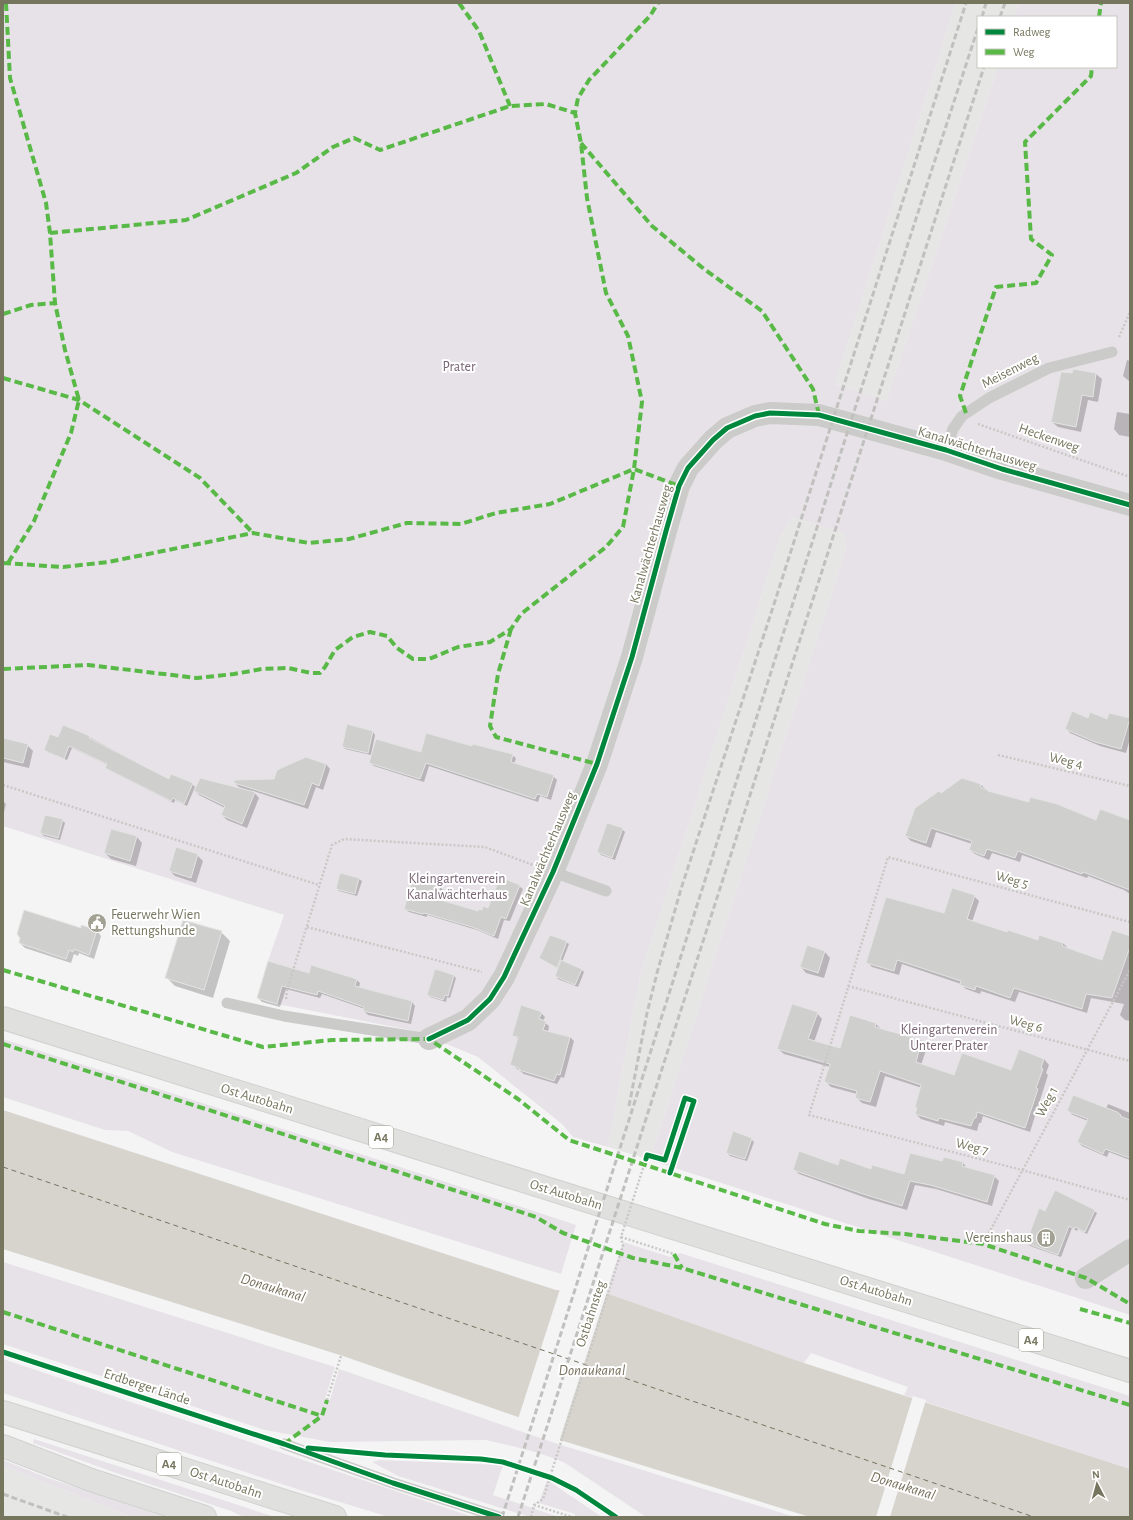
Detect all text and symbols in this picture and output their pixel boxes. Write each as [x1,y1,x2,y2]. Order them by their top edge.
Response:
legend [977,16,1117,68]
text: Radweg [1013,26,1050,38]
text: Weg [1013,46,1035,58]
street label: Meisenweg [979,351,1041,391]
park label: Prater [442,360,476,374]
street label: Heckenweg [1017,421,1081,455]
street label: Kanalwächterhausweg [916,424,1038,474]
street label: Kanalwächterhausweg [627,483,675,605]
street label: Weg 4 [1048,750,1084,772]
street label: Kanalwächterhausweg [518,789,579,908]
street label: Weg 5 [994,869,1030,891]
park label: Kleingartenverein Kanalwächterhaus [407,872,507,902]
place label: Feuerwehr Wien Rettungshunde [111,908,201,938]
public building icon: Feuerwehr Wien Rettungshunde [86,912,108,934]
street label: Weg 6 [1008,1013,1044,1035]
park label: Kleingartenverein Unterer Prater [900,1023,998,1053]
street label: Ost Autobahn [219,1081,295,1117]
street label: Weg 1 [1033,1085,1061,1119]
road number: A4 [369,1126,393,1148]
street label: Weg 7 [954,1136,990,1158]
street label: Ost Autobahn [528,1177,604,1213]
building icon: Vereinshaus [1035,1227,1057,1249]
place label: Vereinshaus [965,1231,1032,1245]
water label: Donaukanal [239,1271,307,1305]
street label: Ost Autobahn [838,1273,914,1309]
street label: Ostbahnsteg [574,1279,608,1349]
road number: A4 [1019,1329,1043,1351]
water label: Donaukanal [559,1363,626,1378]
street label: Erdberger Lände [102,1366,192,1408]
road number: A4 [157,1453,181,1475]
north arrow [1077,1464,1117,1504]
street label: Ost Autobahn [188,1465,264,1501]
water label: Donaukanal [869,1469,937,1503]
text: N [1092,1469,1100,1480]

